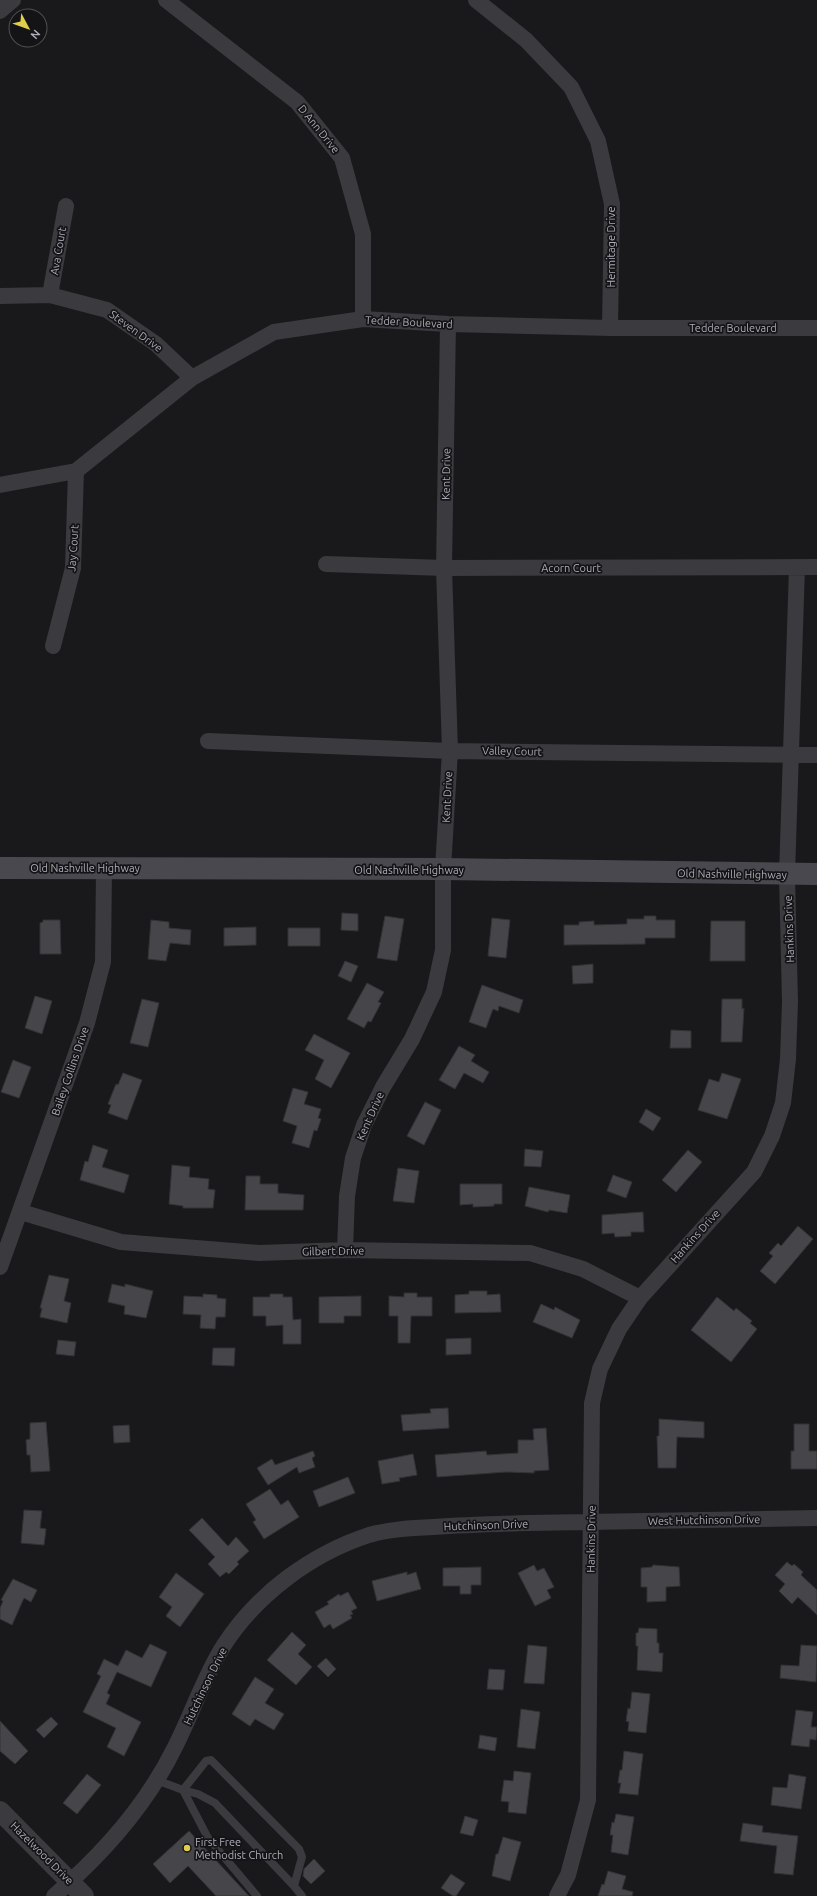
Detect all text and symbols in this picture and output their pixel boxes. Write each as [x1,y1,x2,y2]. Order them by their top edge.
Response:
north arrow [8,8,48,48]
text: N [28,28,43,42]
street label: D Ann Drive [296,102,342,156]
street label: Hermitage Drive [605,207,617,287]
street label: Ava Court [48,225,68,276]
street label: Steven Drive [107,308,165,354]
street label: Tedder Boulevard [365,314,453,330]
street label: Tedder Boulevard [689,322,777,334]
street label: Kent Drive [440,448,452,500]
street label: Jay Court [65,524,81,572]
street label: Acorn Court [541,562,601,574]
street label: Valley Court [482,744,543,758]
street label: Kent Drive [440,771,454,823]
street label: Old Nashville Highway [30,862,141,874]
street label: Old Nashville Highway [354,864,465,876]
street label: Old Nashville Highway [677,867,788,881]
street label: Hankins Drive [782,895,796,963]
street label: Bailey Collins Drive [49,1025,91,1117]
street label: Kent Drive [354,1090,386,1142]
street label: Hankins Drive [668,1207,722,1265]
street label: Gilbert Drive [302,1244,364,1258]
street label: Hankins Drive [584,1505,598,1573]
street label: West Hutchinson Drive [648,1513,760,1527]
street label: Hutchinson Drive [444,1518,528,1532]
street label: Hutchinson Drive [181,1645,229,1727]
street label: Hazelwood Drive [8,1819,76,1887]
place label: First Free Methodist Church [195,1836,283,1861]
marker: First Free Methodist Church [182,1843,192,1853]

